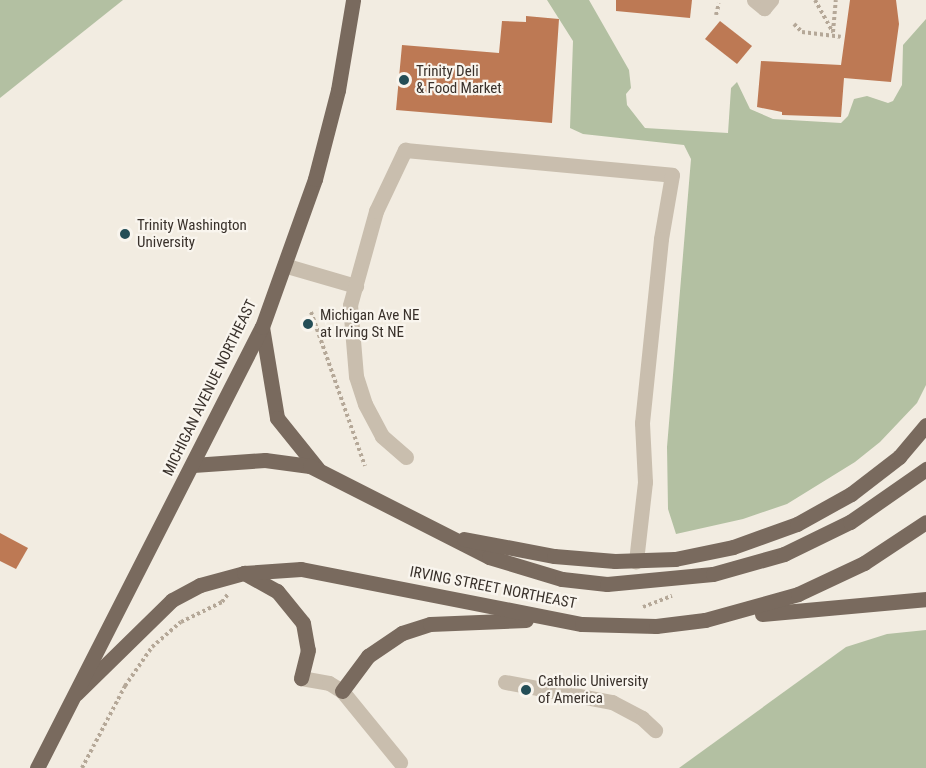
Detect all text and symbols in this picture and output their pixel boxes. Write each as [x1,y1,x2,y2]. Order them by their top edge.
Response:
place label: Trinity Deli & Food Market [416,62,502,97]
marker: Trinity Deli & Food Market [397,73,411,87]
place label: Trinity Washington University [137,216,247,251]
marker: Trinity Washington University [118,227,132,241]
street label: MICHIGAN AVENUE NORTHEAST [159,297,261,479]
place label: Michigan Ave NE at Irving St NE [320,306,420,341]
marker: Michigan Ave NE at Irving St NE [301,317,315,331]
street label: IRVING STREET NORTHEAST [408,563,578,613]
place label: Catholic University of America [538,672,648,707]
marker: Catholic University of America [519,683,533,697]

